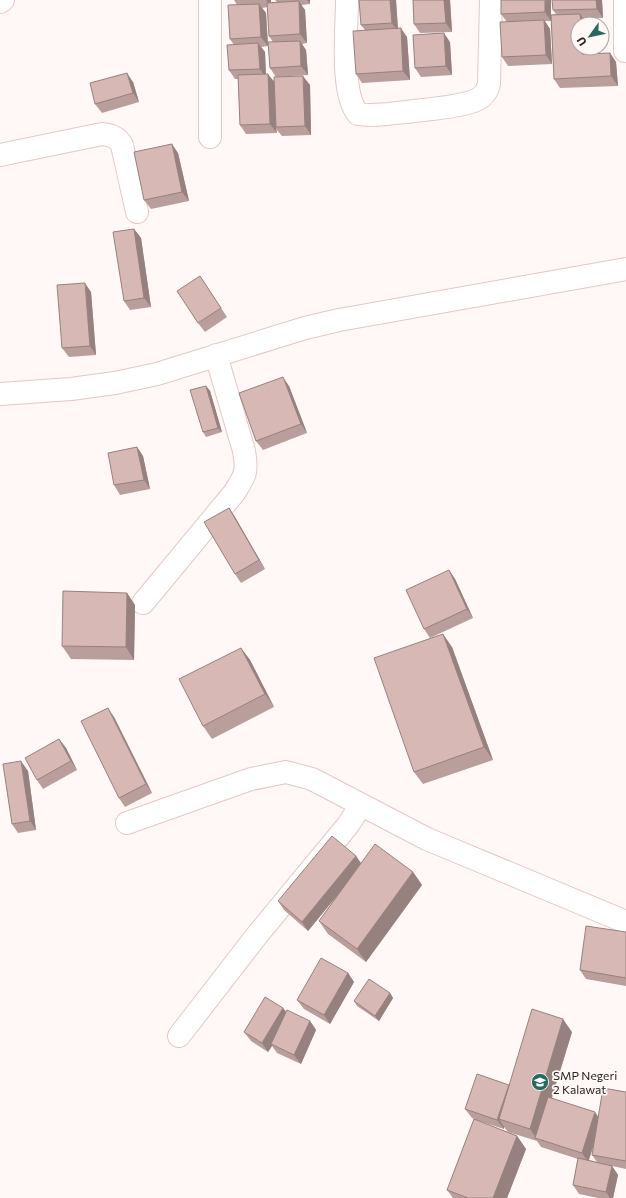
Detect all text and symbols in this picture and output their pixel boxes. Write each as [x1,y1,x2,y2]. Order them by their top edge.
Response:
north arrow [570,16,610,56]
text: U [574,35,589,49]
place label: SMP Negeri 2 Kalawat [553,1068,617,1096]
school or university icon: SMP Negeri 2 Kalawat [530,1072,550,1092]

